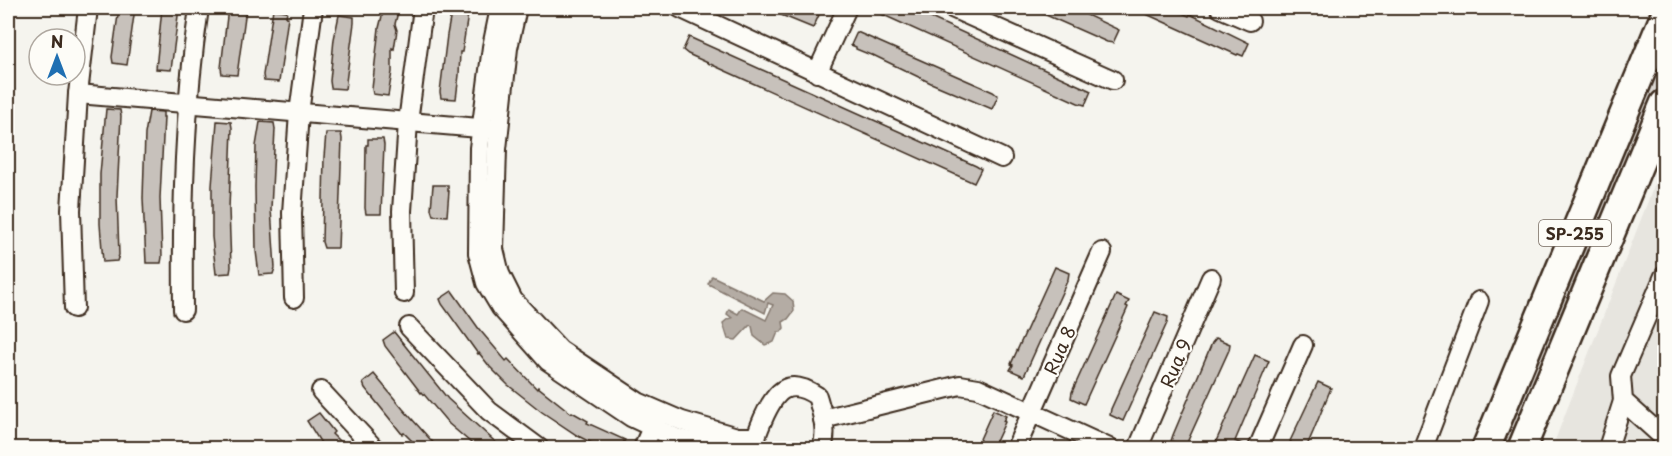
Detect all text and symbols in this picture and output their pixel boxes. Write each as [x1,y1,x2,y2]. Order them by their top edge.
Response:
north arrow [27,27,87,87]
text: N [51,29,63,53]
road number: SP-255 [1539,220,1611,246]
street label: Rua 8 [1036,321,1082,379]
street label: Rua 9 [1153,334,1197,392]

